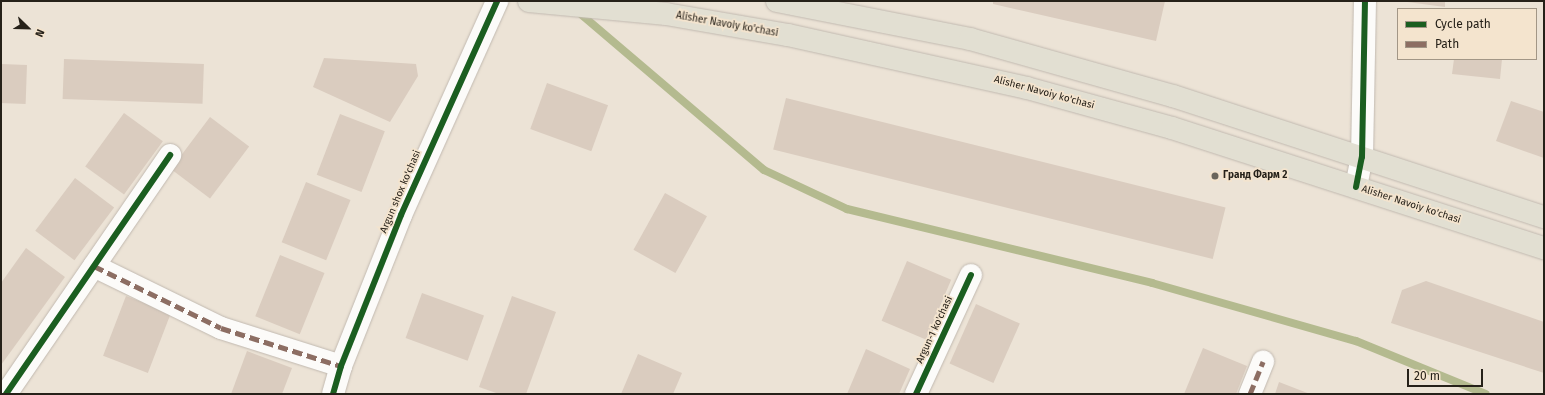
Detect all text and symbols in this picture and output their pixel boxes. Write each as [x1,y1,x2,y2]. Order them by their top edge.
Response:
north arrow [8,8,48,48]
legend [1397,8,1537,60]
street label: Alisher Navoiy ko'chasi [675,10,779,40]
text: Cycle path [1435,17,1491,31]
text: N [32,27,47,39]
text: Path [1435,37,1459,51]
street label: Alisher Navoiy ko'chasi [992,74,1096,112]
street label: Argun shox ko'chasi [378,149,424,235]
place label: Гранд Фарм 2 [1223,170,1287,182]
marker: Гранд Фарм 2 [1210,171,1220,181]
street label: Alisher Navoiy ko'chasi [1360,183,1462,227]
street label: Argun-1 ko'chasi [914,294,956,366]
scale bar [1409,361,1485,387]
text: 20 m [1414,369,1440,383]

